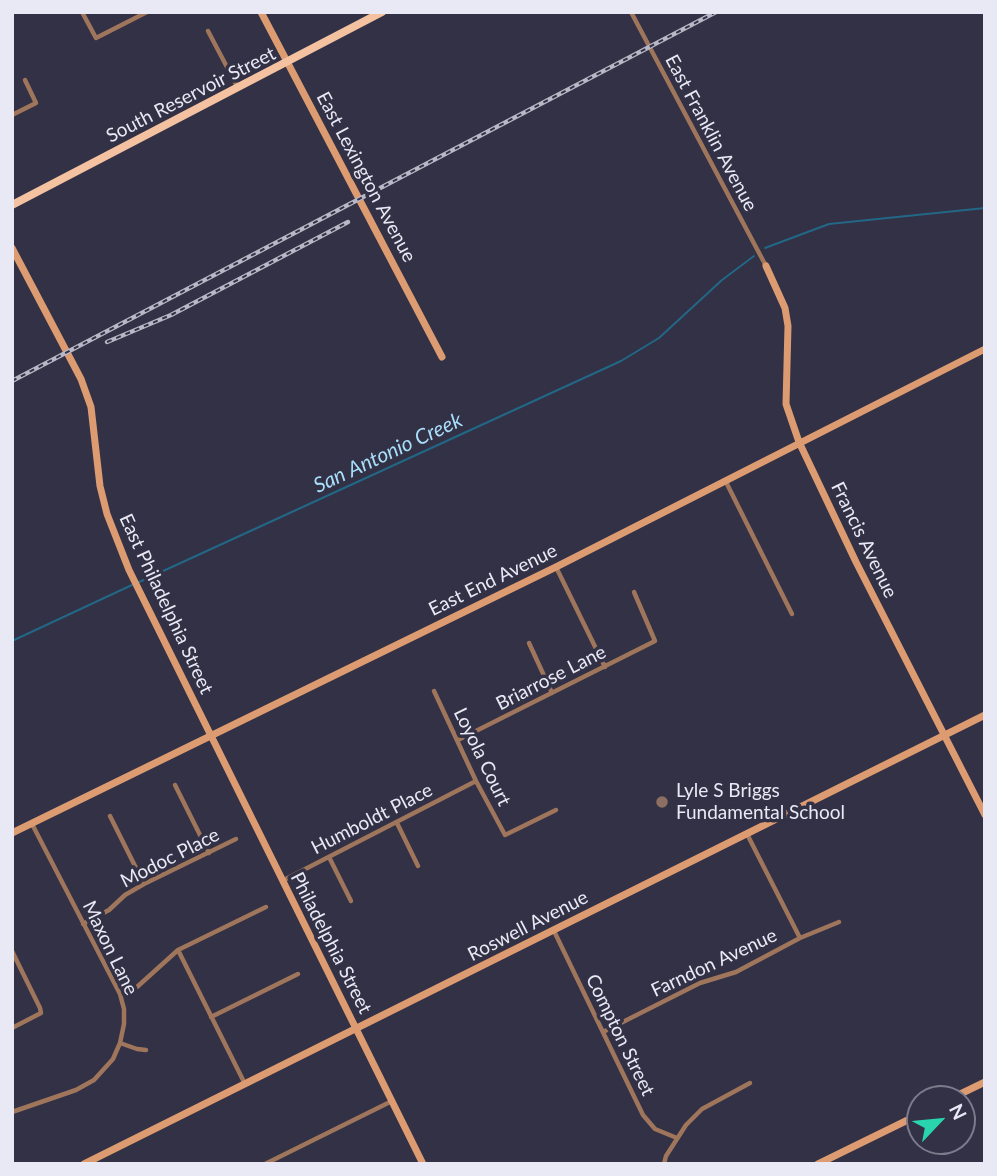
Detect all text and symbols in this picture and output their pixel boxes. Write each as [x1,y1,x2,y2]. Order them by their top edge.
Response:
street label: South Reservoir Street [102,42,280,148]
street label: East Franklin Avenue [660,51,762,215]
street label: East Lexington Avenue [311,88,421,266]
water label: San Antonio Creek [310,407,466,499]
street label: Francis Avenue [826,478,902,602]
street label: East Philadelphia Street [114,510,218,698]
street label: East End Avenue [425,539,561,621]
street label: Briarrose Lane [492,641,610,715]
street label: Loyola Court [448,704,516,810]
street label: Humboldt Place [308,779,436,859]
place label: Lyle S Briggs Fundamental School [676,780,845,824]
marker: Lyle S Briggs Fundamental School [654,794,670,810]
street label: Modoc Place [117,823,223,893]
street label: Philadelphia Street [285,868,377,1018]
street label: Roswell Avenue [464,886,592,966]
street label: Maxon Lane [77,897,143,999]
street label: Farndon Avenue [647,924,781,1002]
street label: Compton Street [581,970,659,1100]
north arrow [906,1085,976,1155]
text: N [945,1100,972,1123]

